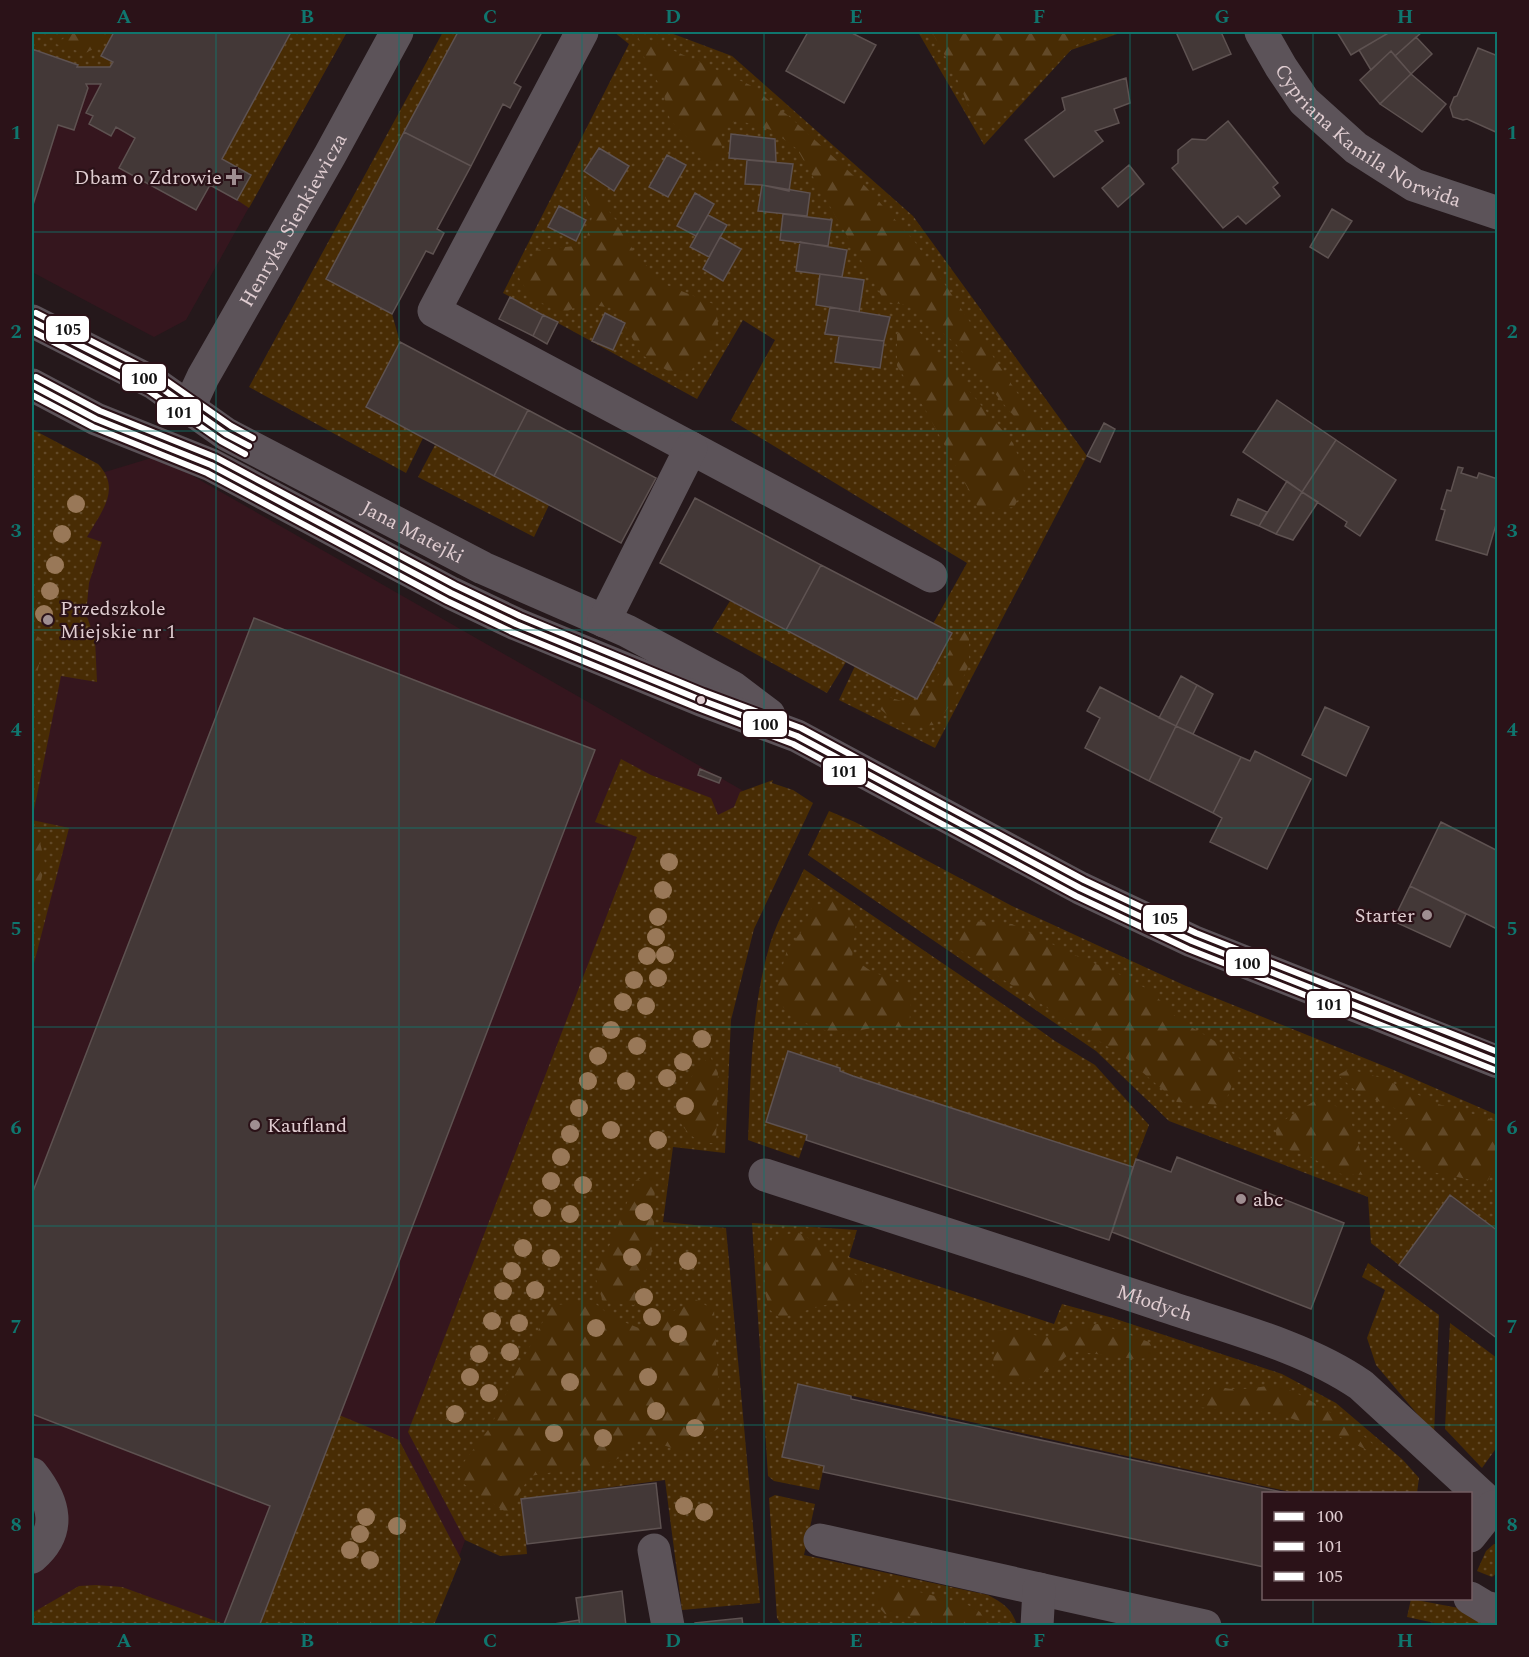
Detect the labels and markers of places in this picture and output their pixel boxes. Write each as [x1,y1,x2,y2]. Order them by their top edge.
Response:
place label: Dbam o Zdrowie [74,163,222,193]
marker: Dbam o Zdrowie [227,170,241,184]
place label: Przedszkole Miejskie nr 1 [60,594,176,647]
marker: Przedszkole Miejskie nr 1 [41,613,55,627]
unlabelled marker [695,694,707,706]
place label: Starter [1355,901,1415,931]
marker: Starter [1420,908,1434,922]
place label: Kaufland [267,1111,347,1141]
marker: Kaufland [248,1118,262,1132]
place label: abc [1253,1185,1284,1215]
marker: abc [1234,1192,1248,1206]

